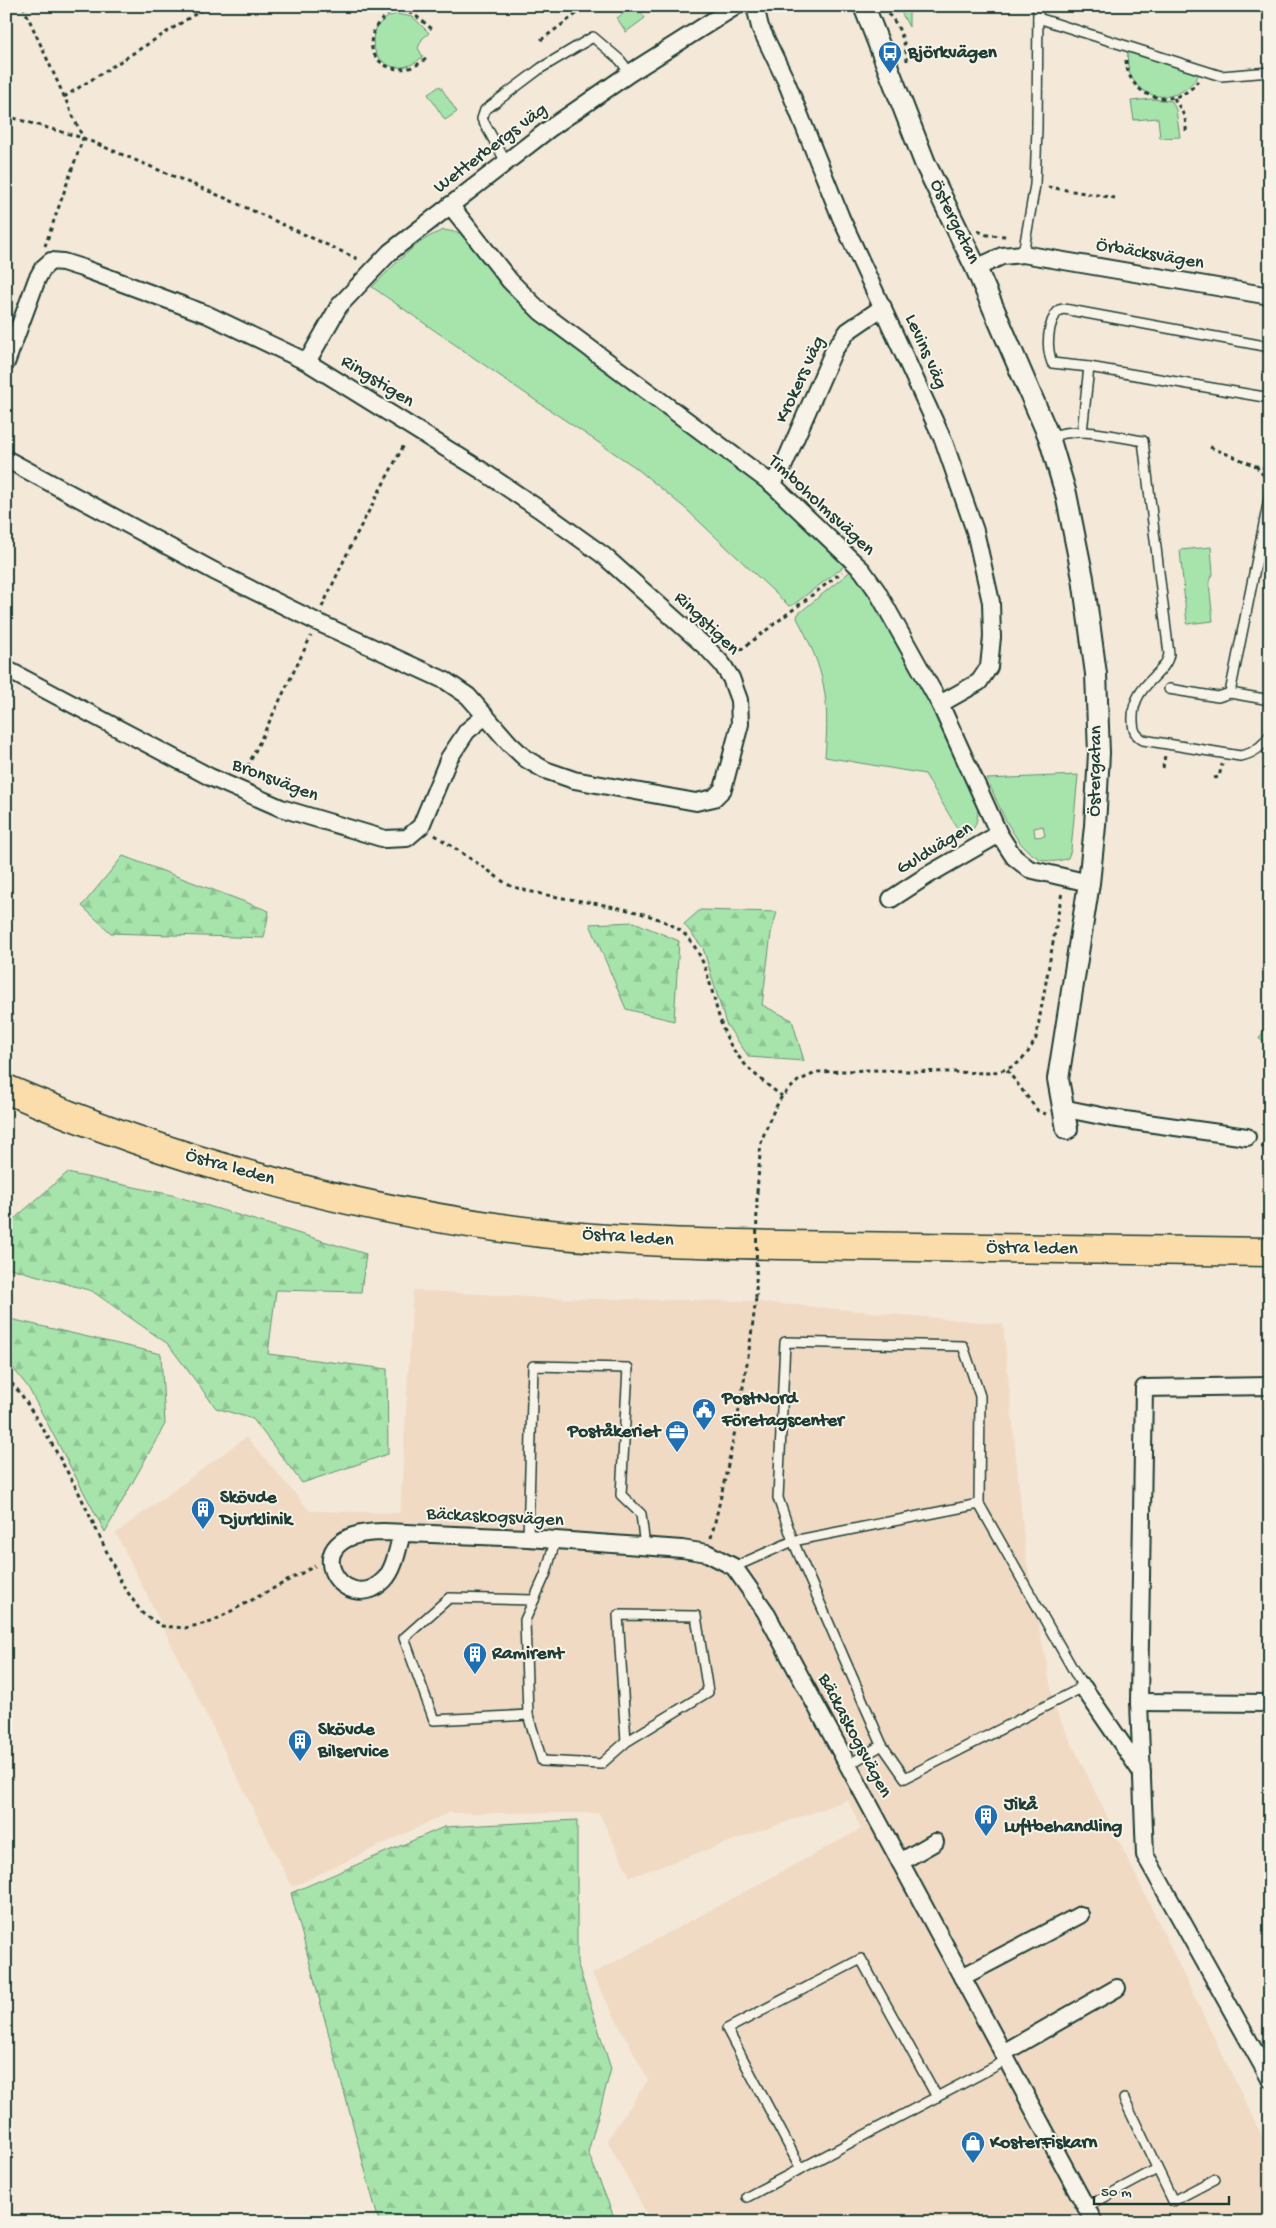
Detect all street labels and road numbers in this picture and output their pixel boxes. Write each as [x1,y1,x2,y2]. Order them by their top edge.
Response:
street label: Wetterbergs väg [430,99,553,199]
street label: Östergatan [924,176,984,268]
street label: Örbäcksvägen [1094,234,1206,276]
street label: Levins väg [898,311,952,393]
street label: Krokers väg [771,333,831,427]
street label: Ringstigen [336,350,418,414]
street label: Timboholmsvägen [762,450,879,562]
street label: Ringstigen [668,587,744,661]
street label: Östergatan [1084,725,1108,817]
street label: Bronsvägen [228,754,322,808]
street label: Guldvägen [893,817,977,881]
street label: Östra leden [183,1144,277,1192]
street label: Östra leden [581,1223,675,1253]
street label: Östra leden [986,1237,1078,1261]
street label: Bäckaskogsvägen [425,1503,564,1533]
street label: Bäckaskogsvägen [811,1669,896,1802]

